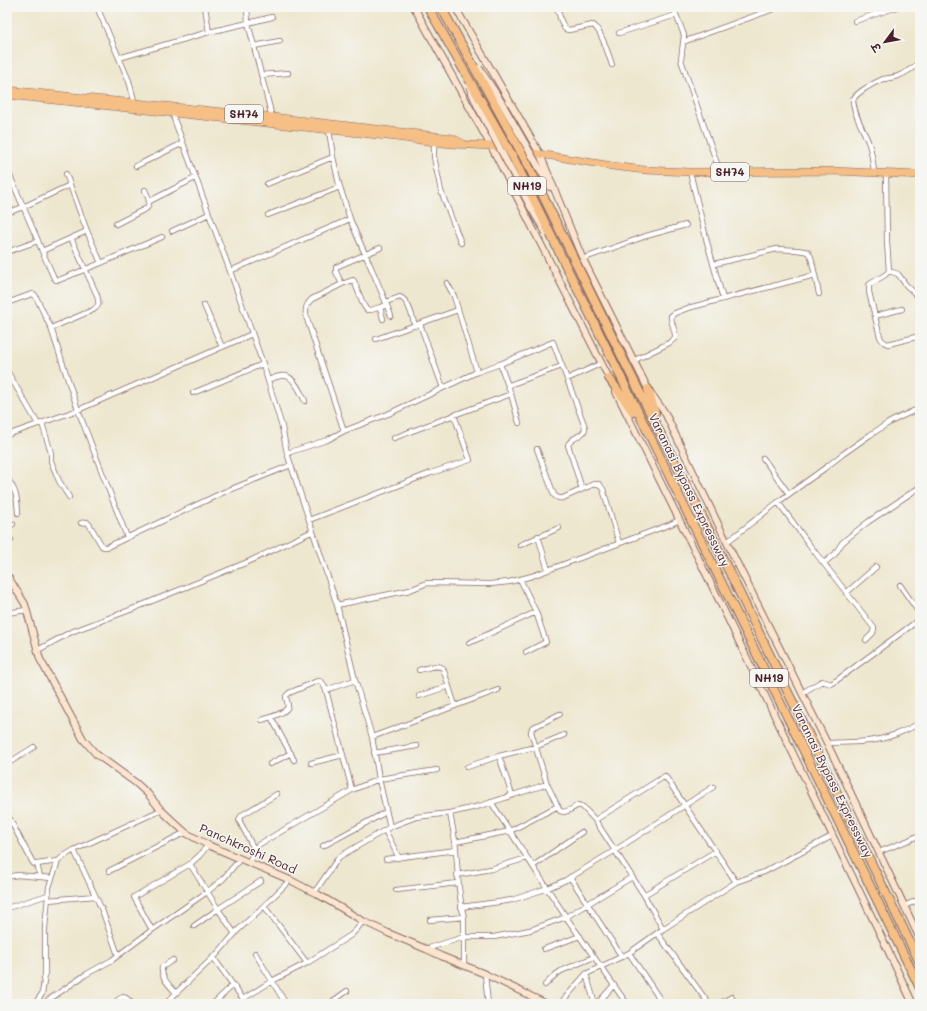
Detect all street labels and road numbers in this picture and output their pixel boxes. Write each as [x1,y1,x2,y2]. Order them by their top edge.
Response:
road number: SH74 [225,105,263,123]
road number: SH74 [711,163,749,181]
road number: NH19 [508,177,546,195]
street label: Varanasi Bypass Expressway [646,410,734,569]
road number: NH19 [750,669,788,687]
street label: Varanasi Bypass Expressway [789,701,877,860]
street label: Panchkroshi Road [197,819,300,877]

